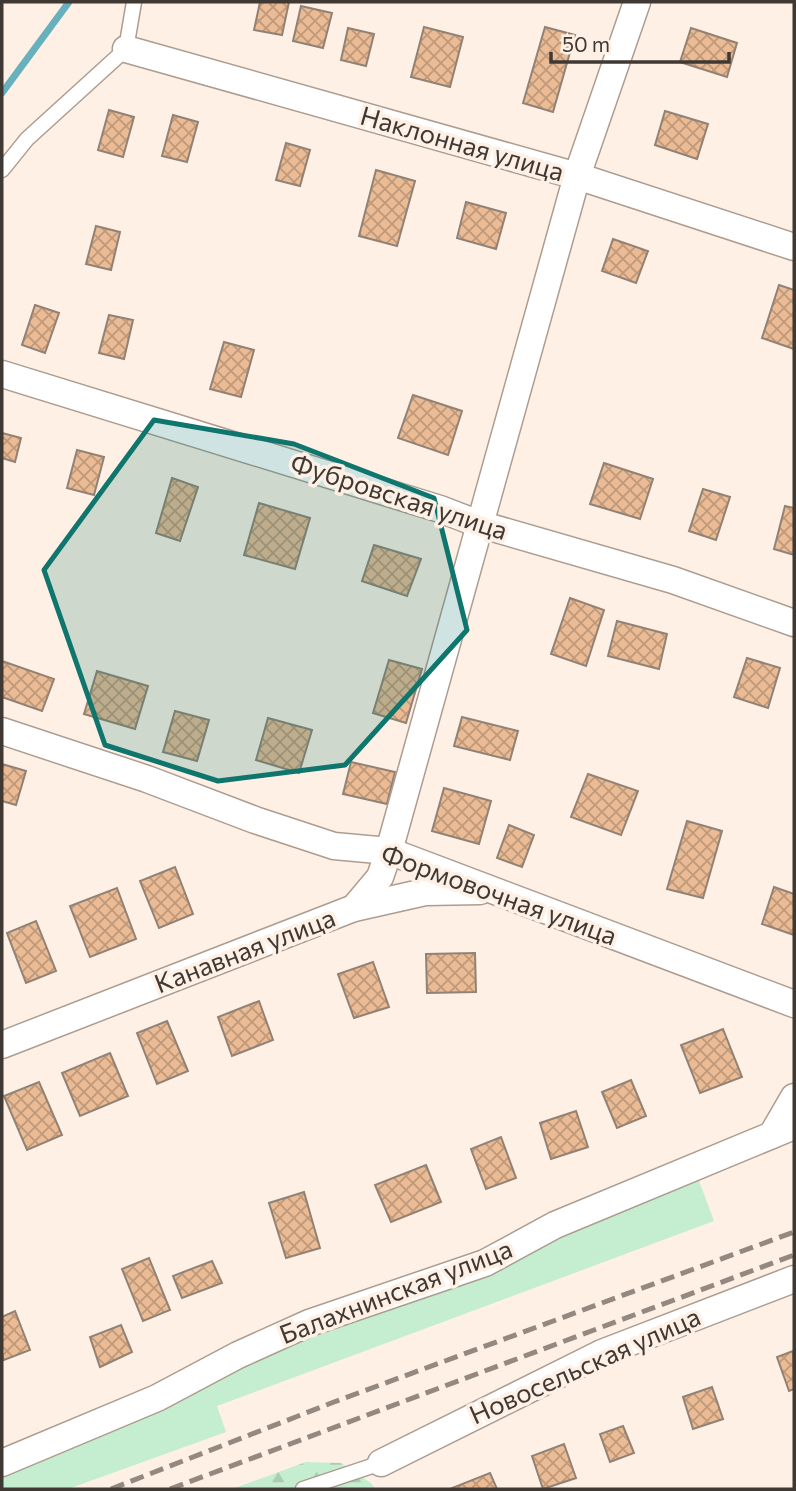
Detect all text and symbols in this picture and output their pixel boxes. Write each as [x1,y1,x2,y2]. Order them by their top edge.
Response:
scale bar [551,21,730,65]
text: 50 m [562,31,610,56]
street label: Наклонная улица [357,99,568,186]
street label: Фубровская улица [287,446,512,545]
street label: Формовочная улица [378,837,621,951]
street label: Канавная улица [150,901,339,998]
street label: Балахнинская улица [275,1232,516,1349]
street label: Новосельская улица [464,1300,705,1429]

